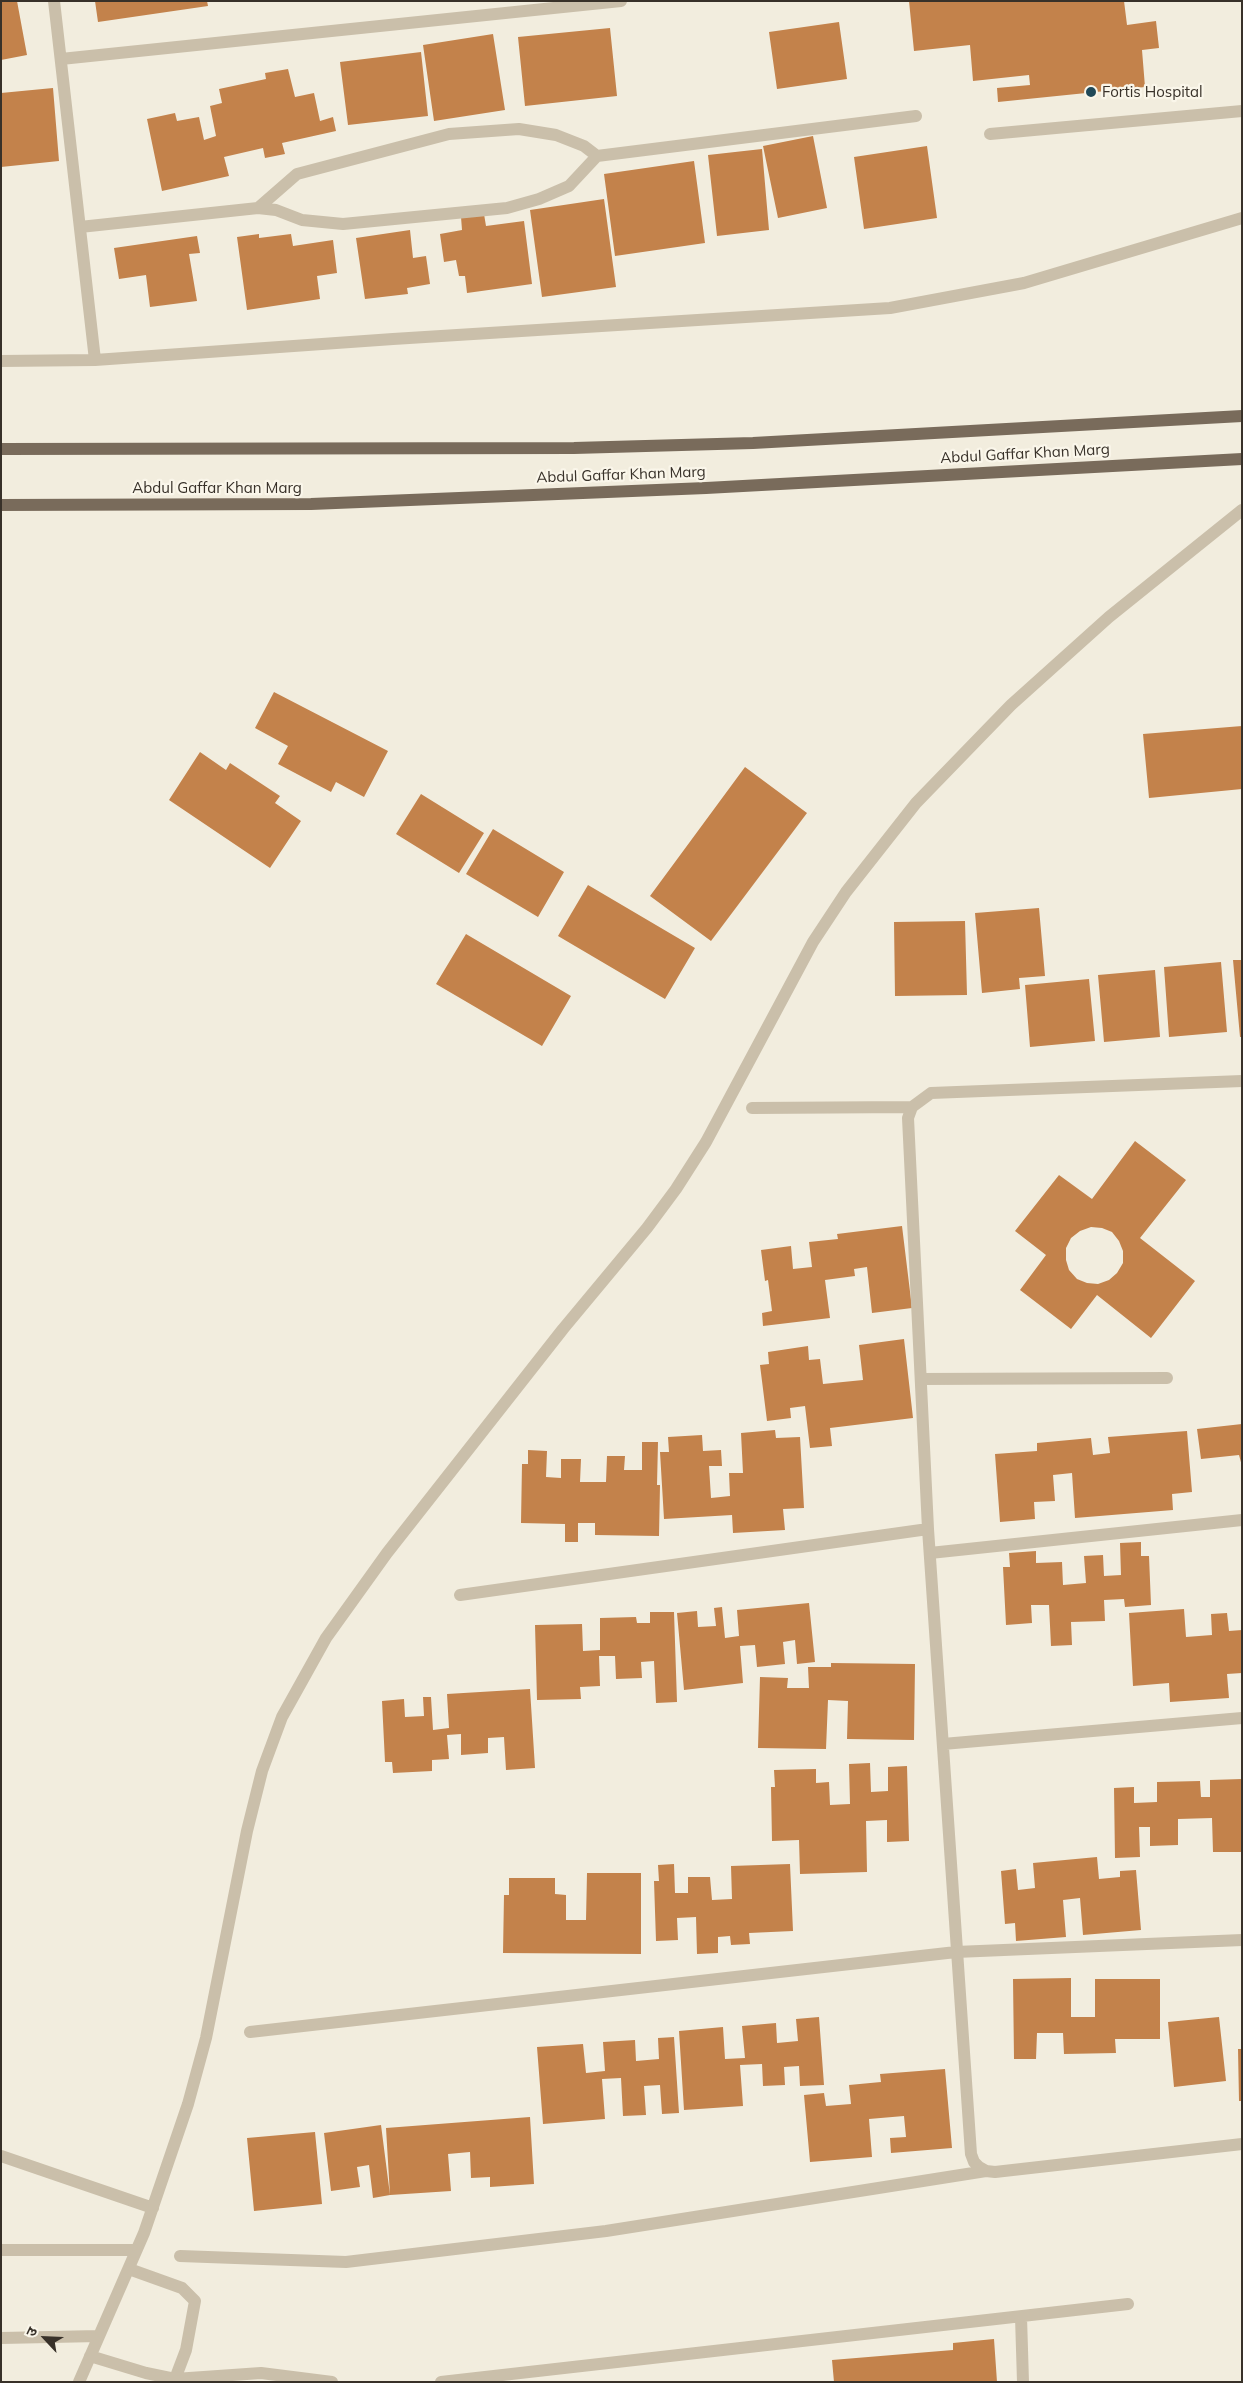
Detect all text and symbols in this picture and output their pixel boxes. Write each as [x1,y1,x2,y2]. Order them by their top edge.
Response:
place label: Fortis Hospital [1102,83,1203,101]
marker: Fortis Hospital [1084,85,1098,99]
street label: Abdul Gaffar Khan Marg [940,441,1110,467]
street label: Abdul Gaffar Khan Marg [536,463,706,487]
street label: Abdul Gaffar Khan Marg [132,479,302,497]
north arrow [20,2313,70,2363]
text: उ [22,2324,41,2339]

